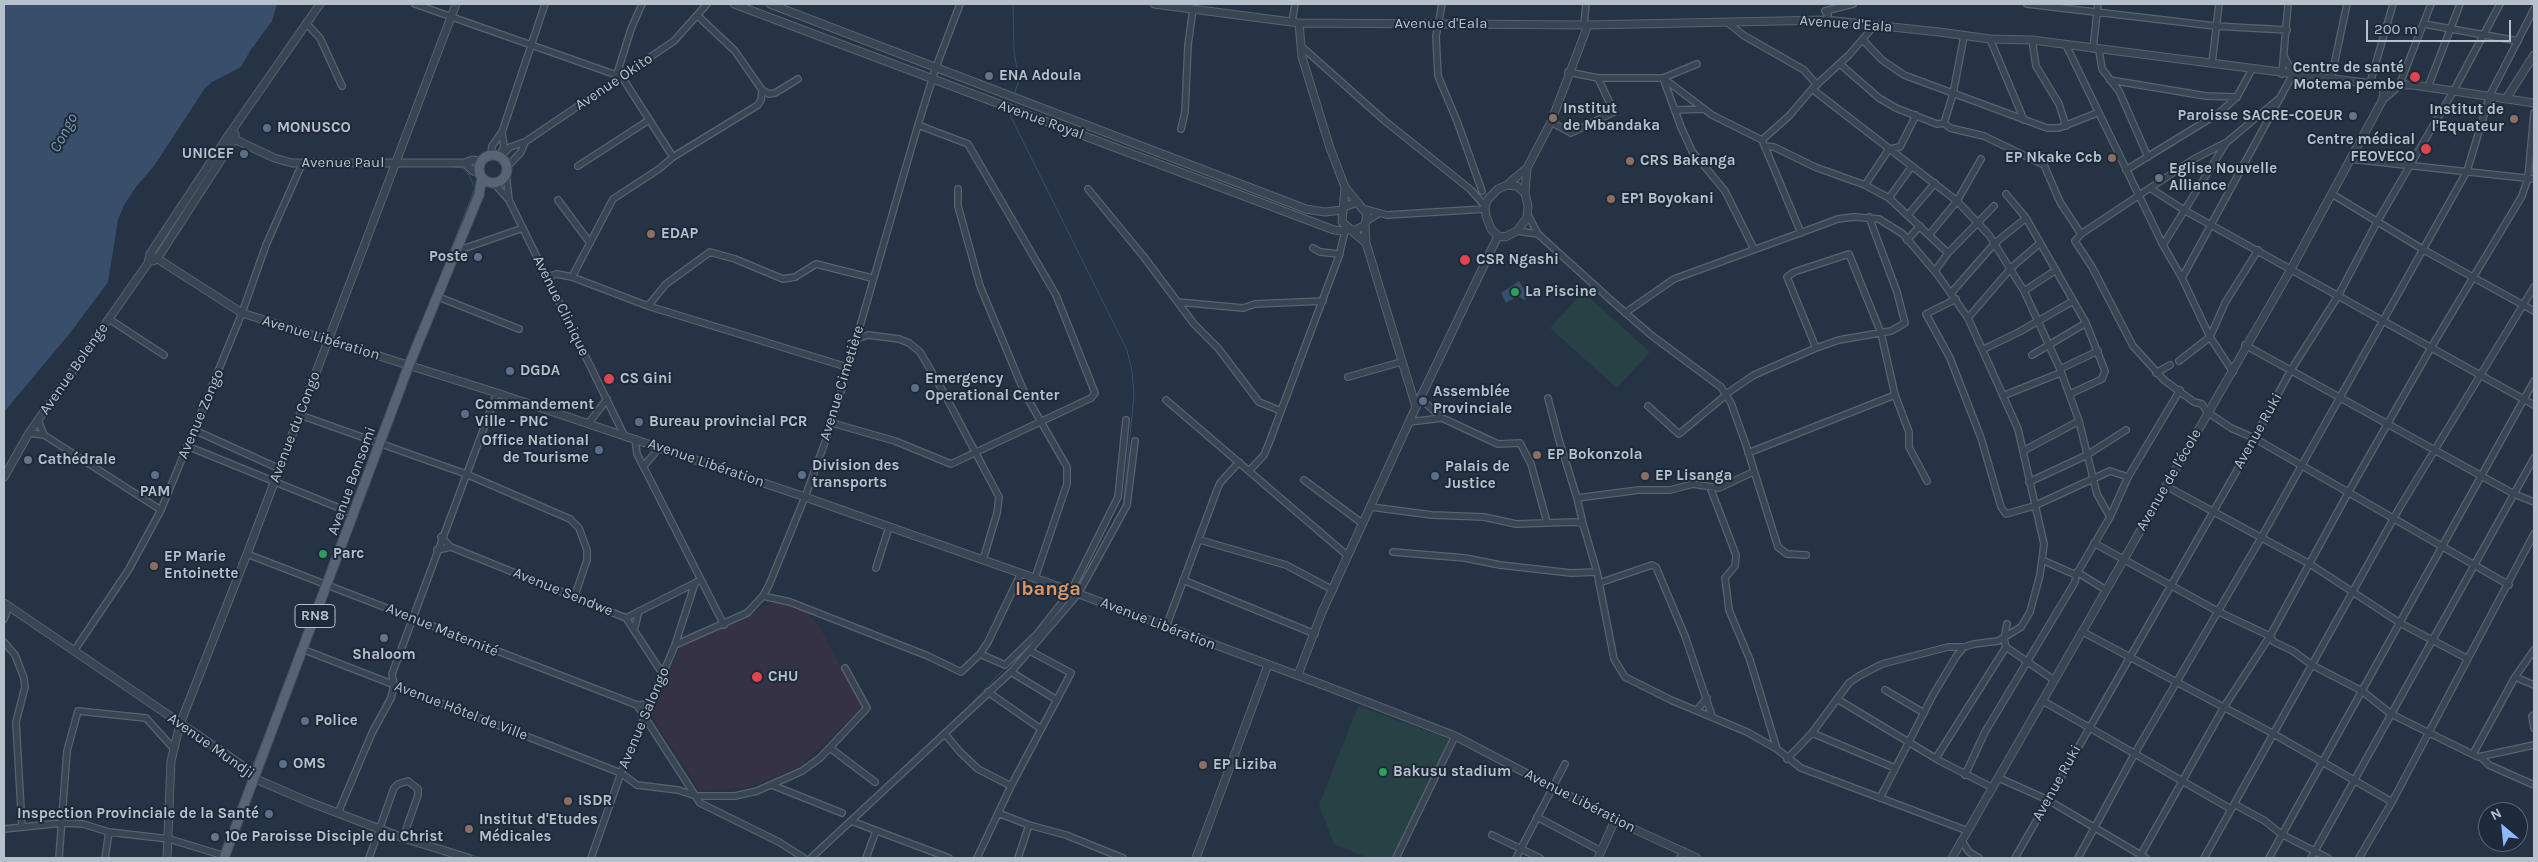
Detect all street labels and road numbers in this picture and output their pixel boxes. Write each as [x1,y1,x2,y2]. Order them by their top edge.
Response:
street label: Avenue d'Eala [1799,12,1893,36]
street label: Avenue d'Eala [1395,15,1487,33]
street label: Avenue Okito [572,50,656,114]
street label: Avenue Royal [996,96,1086,144]
street label: Avenue Paul [302,154,384,172]
street label: Avenue Clinique [529,253,593,359]
street label: Avenue Libération [260,312,382,364]
street label: Avenue Bolenge [36,320,112,418]
street label: Avenue Cimetière [816,323,868,443]
street label: Avenue Zongo [174,366,228,462]
street label: Avenue du Congo [266,369,324,485]
street label: Avenue Ruki [2230,390,2286,472]
street label: Avenue Bonsomi [324,424,380,538]
street label: Avenue de l'école [2132,426,2206,534]
street label: Avenue Libération [645,435,767,491]
street label: Avenue Sendwe [510,564,616,620]
street label: Avenue Libération [1098,594,1218,654]
street label: Avenue Maternité [383,599,501,661]
road number: RN8 [295,604,335,628]
street label: Avenue Salongo [615,665,673,771]
street label: Avenue Hôtel de Ville [392,677,530,745]
street label: Avenue Mundji [164,709,258,783]
street label: Avenue Ruki [2029,742,2085,824]
street label: Avenue Libération [1522,765,1638,837]

